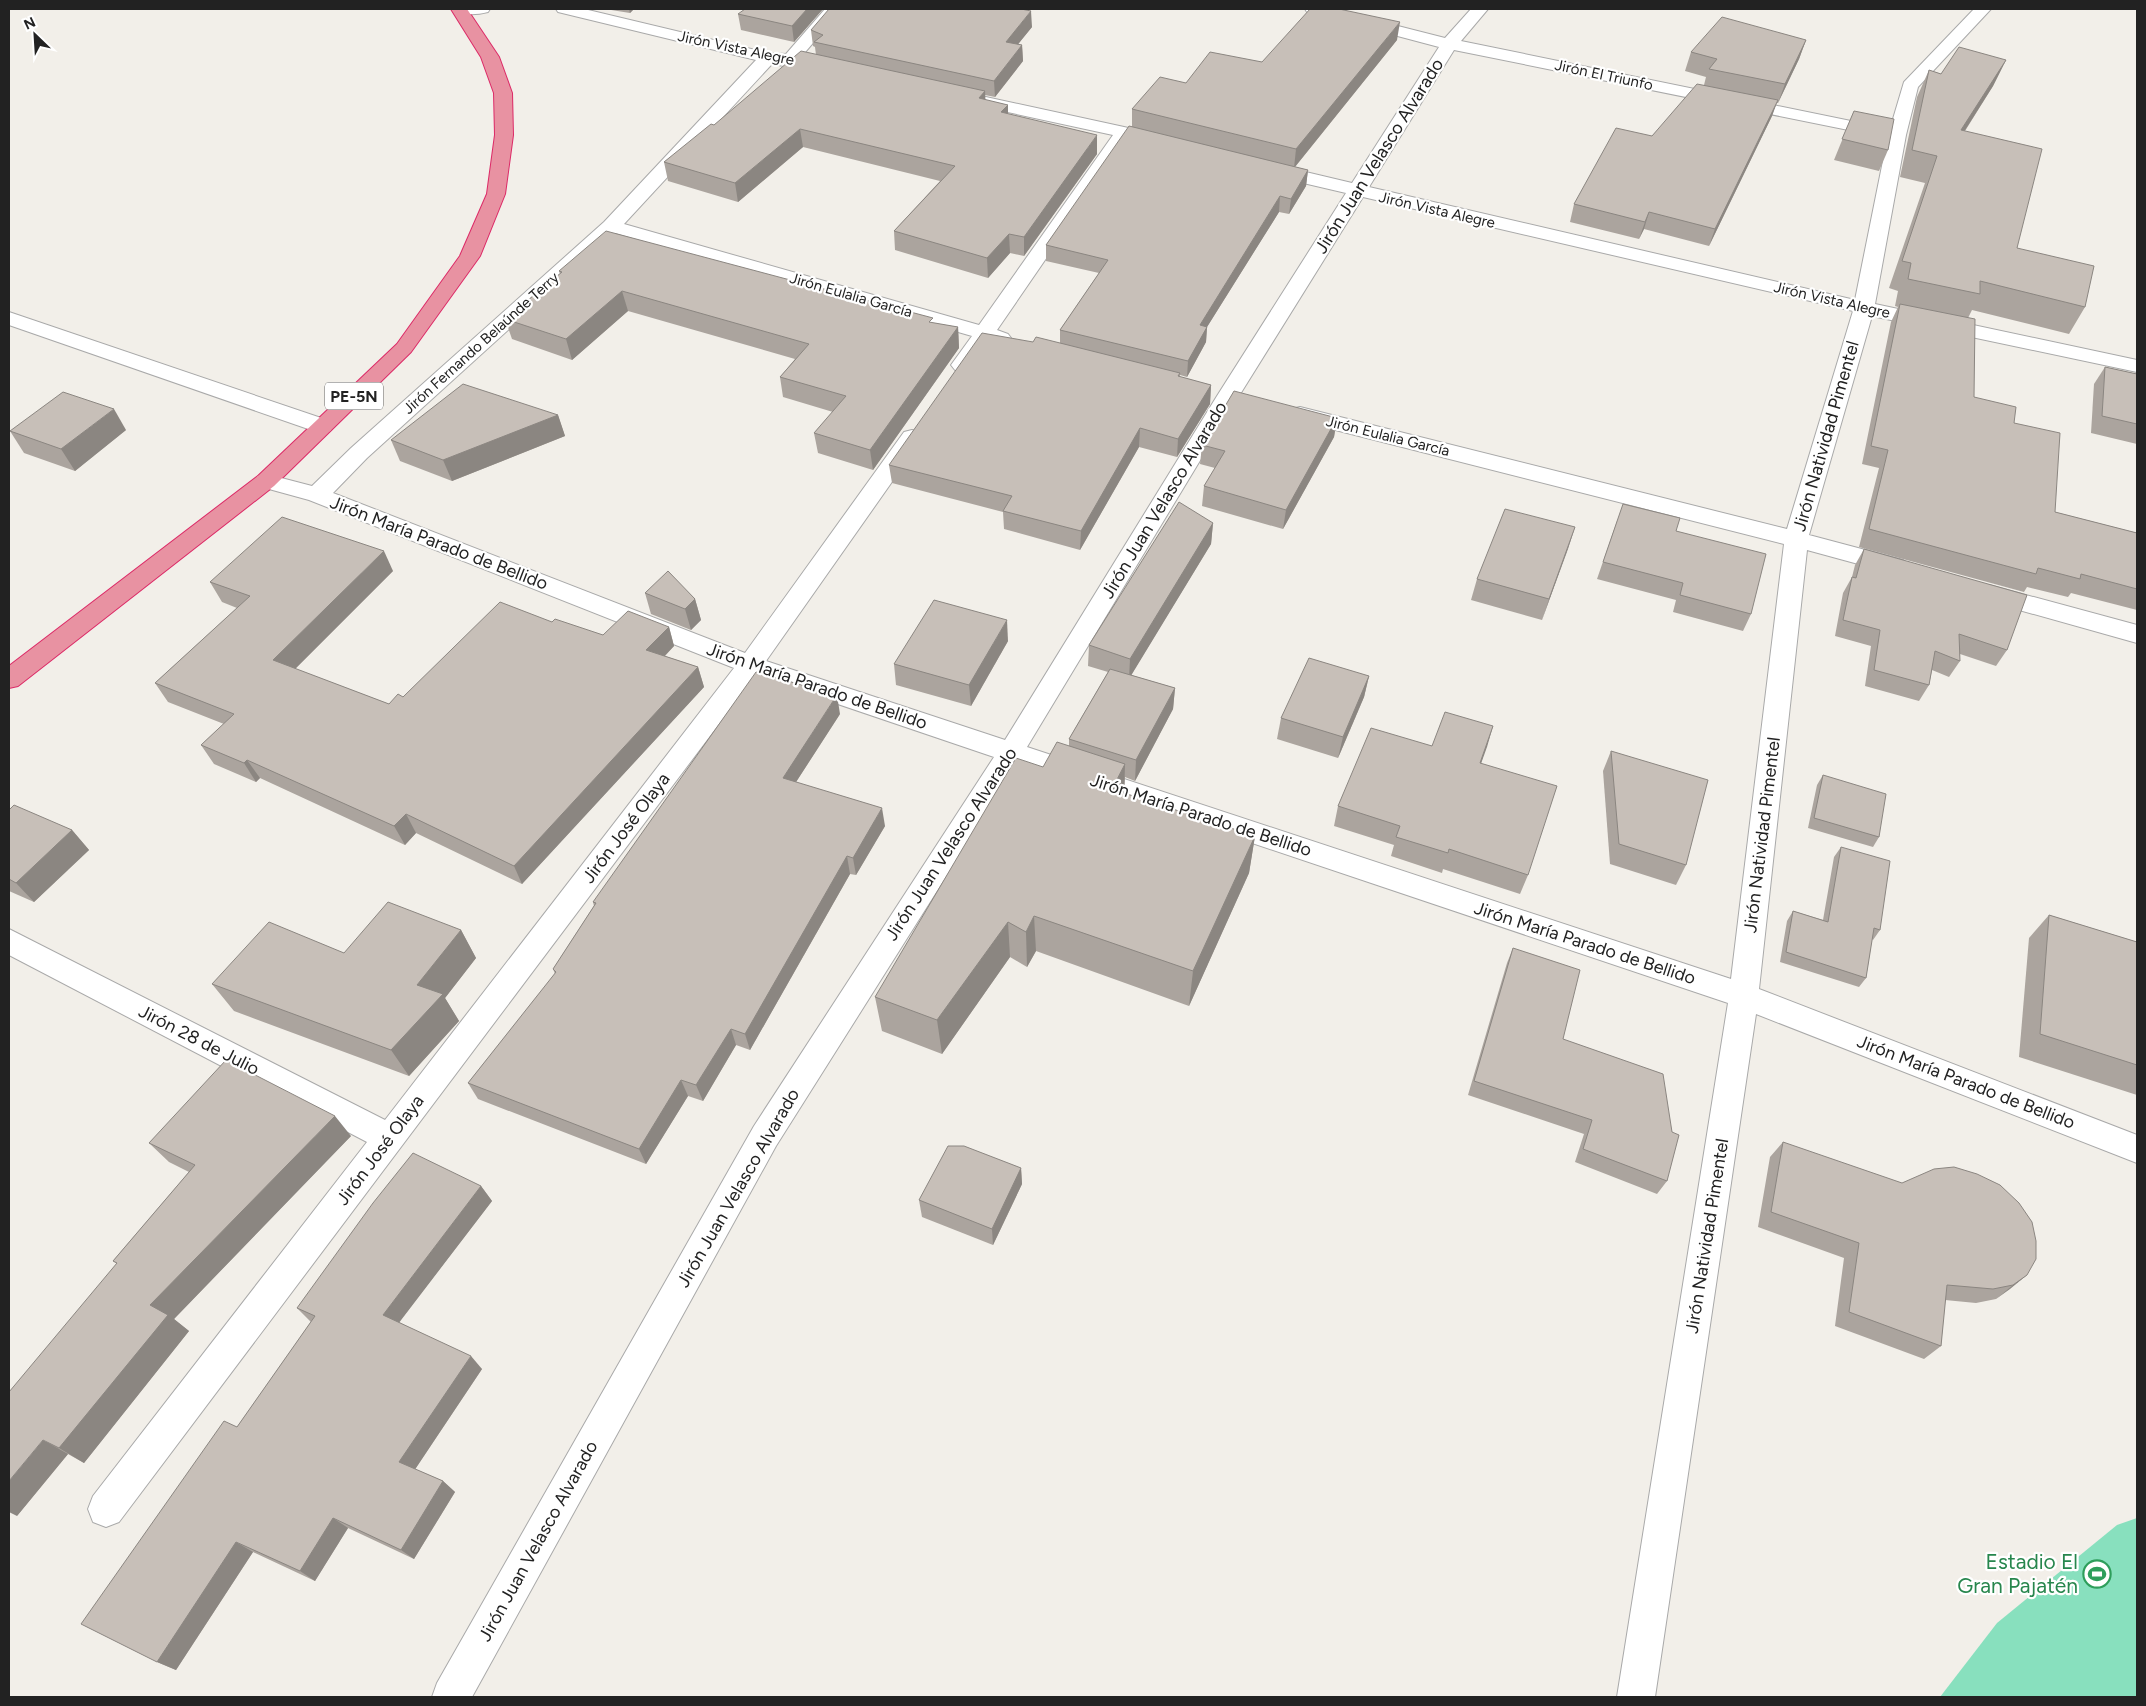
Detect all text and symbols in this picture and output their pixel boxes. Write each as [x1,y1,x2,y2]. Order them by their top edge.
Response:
north arrow [10,10,60,60]
text: N [21,14,38,34]
street label: Jirón Vista Alegre [676,27,796,69]
street label: Jirón Juan Velasco Alvarado [1310,54,1448,258]
street label: Jirón El Triunfo [1553,56,1655,94]
street label: Jirón Vista Alegre [1377,188,1497,232]
street label: Jirón Fernando Belaúnde Terry [399,268,563,418]
street label: Jirón Eulalia García [788,269,914,321]
street label: Jirón Vista Alegre [1772,278,1892,322]
street label: Jirón Natividad Pimentel [1788,338,1864,534]
road number: PE-5N [325,382,383,410]
street label: Jirón Juan Velasco Alvarado [1096,398,1232,602]
street label: Jirón Eulalia García [1324,412,1452,460]
street label: Jirón María Parado de Bellido [327,491,551,595]
street label: Jirón María Parado de Bellido [704,638,930,734]
street label: Jirón Natividad Pimentel [1739,736,1785,934]
street label: Jirón Juan Velasco Alvarado [880,743,1022,945]
street label: Jirón José Olaya [577,769,675,887]
street label: Jirón María Parado de Bellido [1087,769,1315,861]
street label: Jirón María Parado de Bellido [1471,897,1699,989]
street label: Jirón 28 de Julio [135,1000,263,1080]
street label: Jirón María Parado de Bellido [1854,1030,2078,1134]
street label: Jirón Juan Velasco Alvarado [672,1085,804,1291]
street label: Jirón José Olaya [331,1091,429,1209]
street label: Jirón Natividad Pimentel [1681,1137,1733,1335]
street label: Jirón Juan Velasco Alvarado [474,1437,602,1645]
place label: Estadio El Gran Pajatén [1957,1549,2078,1598]
sports icon: Estadio El Gran Pajatén [2082,1559,2112,1589]

